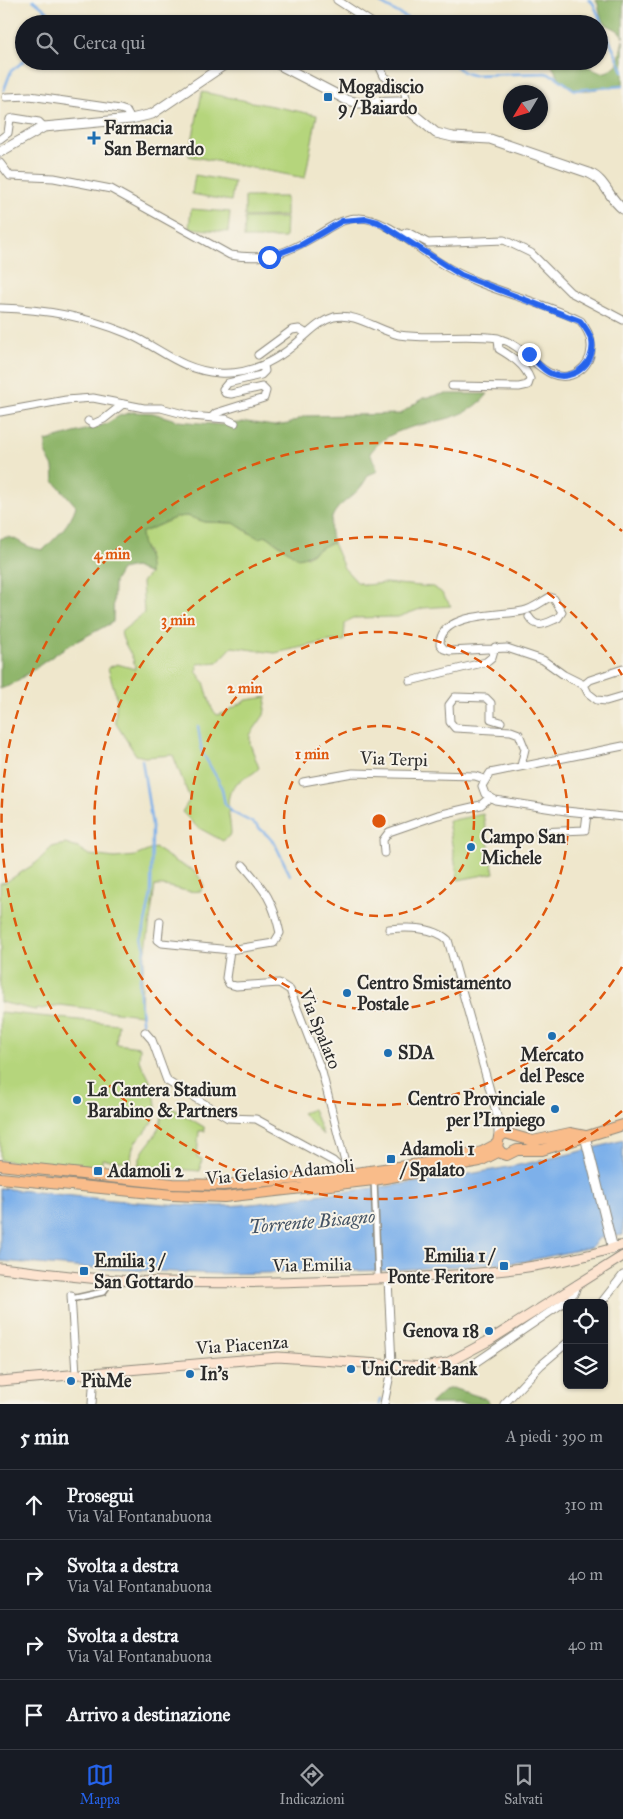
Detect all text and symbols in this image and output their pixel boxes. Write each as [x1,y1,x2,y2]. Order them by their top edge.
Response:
search box [15,15,608,70]
icon: search [33,29,61,57]
text: Cerca qui [73,31,145,54]
place label: Mogadiscio 9 / Baiardo [338,76,424,120]
north arrow [503,85,548,130]
marker: Mogadiscio 9 / Baiardo [322,91,334,103]
place label: Farmacia San Bernardo [104,117,204,160]
marker: Farmacia San Bernardo [88,132,100,144]
route start [258,246,281,269]
route end [518,343,541,366]
text: 4 min [94,545,131,564]
text: 3 min [161,611,196,630]
text: 2 min [227,679,264,697]
text: 1 min [295,745,330,763]
street label: Via Terpi [359,747,428,771]
centre of rings [370,812,388,830]
place label: Campo San Michele [481,826,566,869]
marker: Campo San Michele [465,841,477,853]
place label: Centro Smistamento Postale [357,972,511,1015]
street label: Via Spalato [294,985,346,1072]
marker: Centro Smistamento Postale [341,987,353,999]
marker: Mercato del Pesce [546,1030,558,1042]
place label: SDA [398,1042,435,1064]
place label: Mercato del Pesce [520,1044,585,1087]
marker: SDA [382,1047,394,1059]
place label: La Cantera Stadium Barabino & Partners [87,1079,238,1122]
place label: Centro Provinciale per l'Impiego [408,1088,545,1132]
marker: La Cantera Stadium Barabino & Partners [71,1094,83,1106]
marker: Centro Provinciale per l'Impiego [549,1103,561,1115]
place label: Adamoli 1 / Spalato [399,1138,475,1182]
marker: Adamoli 1 / Spalato [385,1153,397,1165]
street label: Via Gelasio Adamoli [204,1155,355,1190]
place label: Adamoli 2 [107,1160,185,1182]
marker: Adamoli 2 [92,1165,104,1177]
water label: Torrente Bisagno [248,1205,376,1238]
place label: Emilia 1 / Ponte Feritore [387,1245,496,1288]
place label: Emilia 3 / San Gottardo [94,1250,193,1293]
street label: Via Emilia [271,1253,352,1277]
marker: Emilia 1 / Ponte Feritore [498,1260,510,1272]
marker: Emilia 3 / San Gottardo [78,1265,90,1277]
map controls [563,1299,608,1389]
button: locate [563,1299,608,1344]
place label: Genova 18 [403,1320,479,1342]
marker: Genova 18 [483,1325,495,1337]
street label: Via Piacenza [194,1331,289,1359]
button: layers [563,1344,608,1389]
place label: UniCredit Bank [361,1358,478,1380]
place label: In's [200,1363,229,1385]
marker: UniCredit Bank [345,1363,357,1375]
marker: In's [184,1368,196,1380]
place label: PiùMe [81,1370,132,1392]
marker: PiùMe [65,1375,77,1387]
text: 5 min [20,1424,69,1450]
text: A piedi · 390 m [506,1427,603,1446]
text: Prosegui [67,1484,134,1507]
icon: ahead [20,1491,48,1519]
text: 310 m [564,1495,603,1514]
text: Via Val Fontanabuona [67,1507,212,1526]
text: Svolta a destra [67,1554,179,1577]
icon: right [20,1561,48,1589]
text: 40 m [568,1565,603,1584]
text: Via Val Fontanabuona [67,1577,212,1596]
text: Svolta a destra [67,1624,179,1647]
icon: right [20,1631,48,1659]
text: 40 m [568,1635,603,1654]
text: Via Val Fontanabuona [67,1647,212,1666]
icon: arrive [20,1701,48,1729]
text: Arrivo a destinazione [67,1703,230,1726]
tab: Mappa [80,1761,120,1808]
tab: Indicazioni [280,1761,345,1808]
tab: Salvati [504,1761,543,1808]

